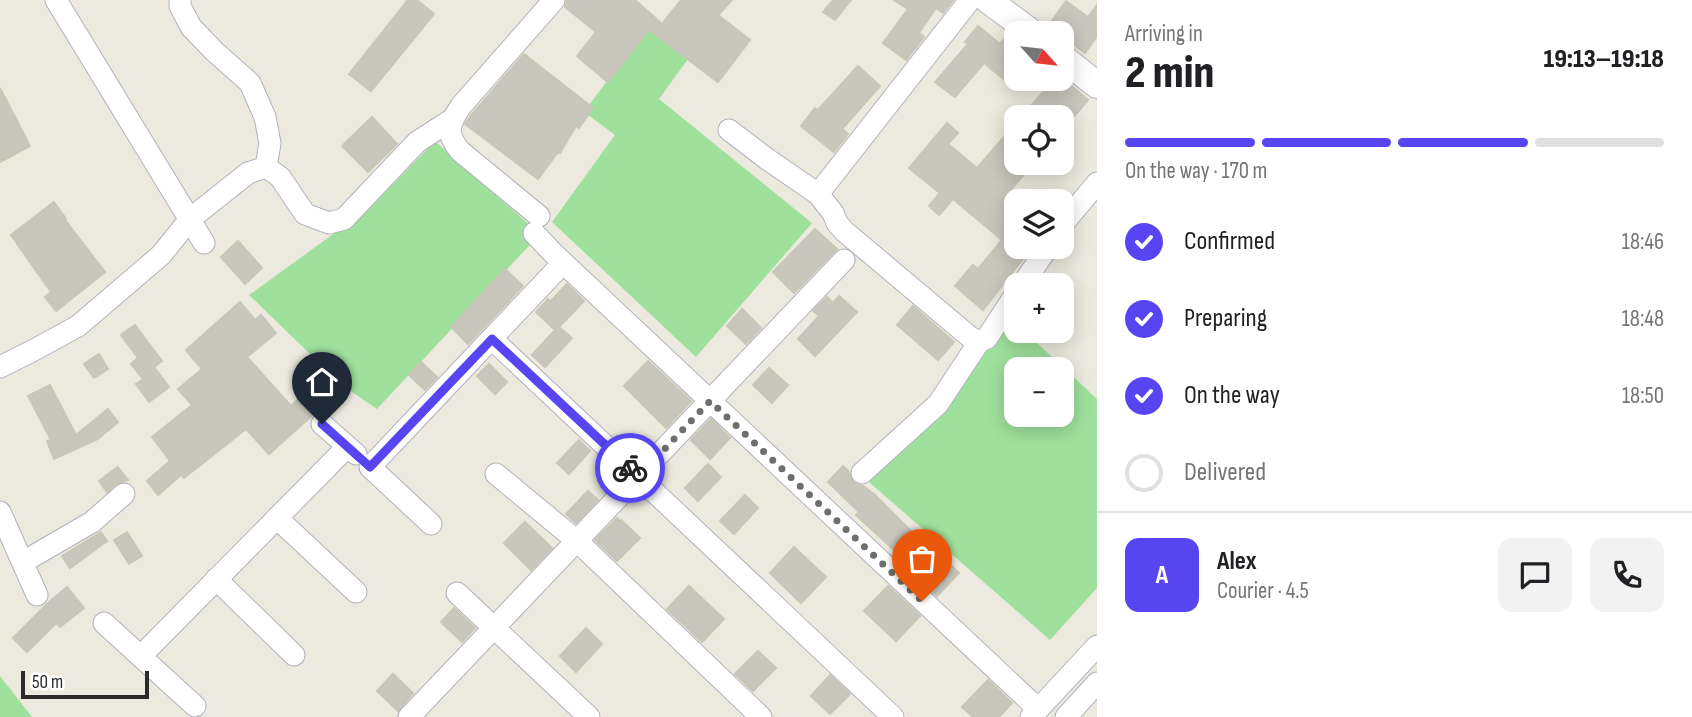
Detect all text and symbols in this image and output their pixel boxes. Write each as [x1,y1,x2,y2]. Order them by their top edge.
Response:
text: Arriving in [1125,20,1203,48]
north arrow [1004,21,1074,91]
map controls [1004,21,1074,427]
text: 19:13–19:18 [1544,44,1664,75]
text: 2 min [1125,46,1214,101]
button: locate [1004,105,1074,175]
text: On the way · 170 m [1125,157,1267,185]
button: layers [1004,189,1074,259]
icon: check [1125,223,1163,261]
text: Confirmed [1184,226,1275,257]
text: 18:46 [1622,228,1664,256]
button: + [1004,273,1074,343]
icon: check [1125,300,1163,338]
text: Preparing [1184,303,1267,334]
text: 18:48 [1622,305,1664,333]
pin [292,352,352,424]
button: − [1004,357,1074,427]
icon: home [303,363,341,401]
icon: check [1125,377,1163,415]
text: On the way [1184,380,1280,411]
text: 18:50 [1622,382,1664,410]
courier [595,433,665,503]
icon: bike [611,449,649,487]
text: Delivered [1184,457,1266,488]
pin [892,529,952,601]
button: chat [1498,538,1572,612]
button: phone [1590,538,1664,612]
icon: bag [903,540,941,578]
text: Alex [1217,546,1257,577]
text: A [1156,560,1168,591]
text: Courier · 4.5 [1217,577,1309,605]
scale bar [21,668,149,700]
text: 50 m [32,671,63,694]

